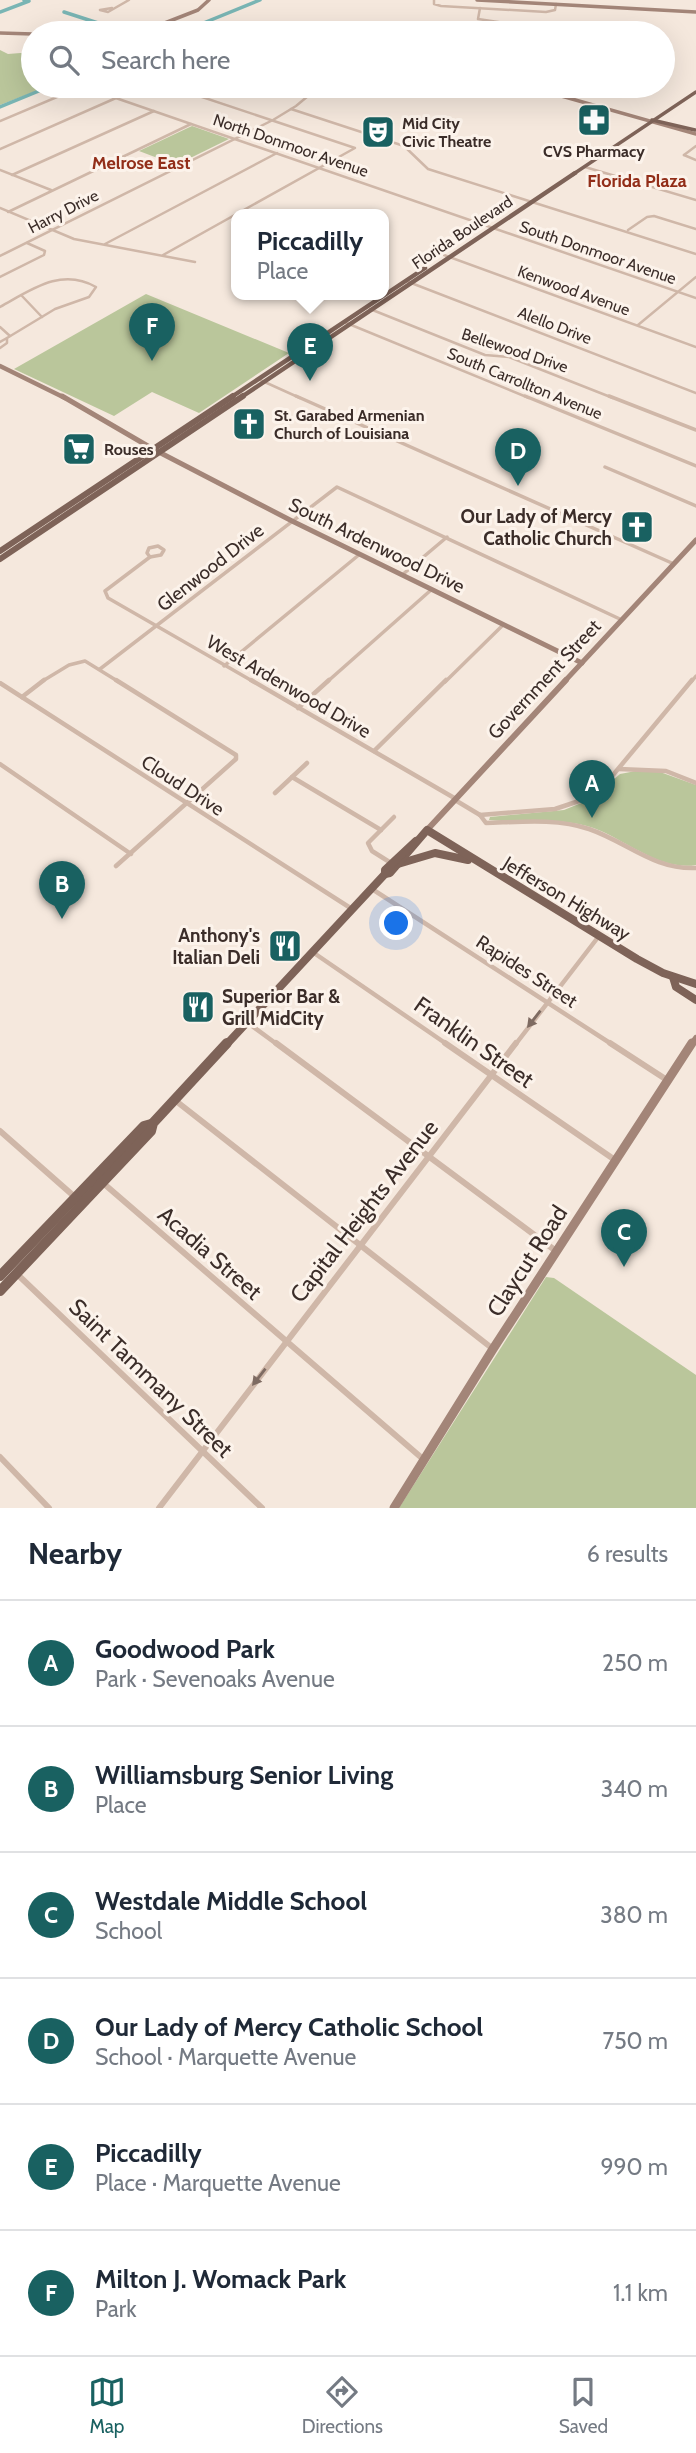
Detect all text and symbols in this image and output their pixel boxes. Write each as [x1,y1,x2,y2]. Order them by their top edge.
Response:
search box [21,21,675,98]
icon: search [45,41,83,79]
text: Search here [101,44,230,76]
pharmacy icon: CVS Pharmacy [575,101,613,139]
street label: North Donmoor Avenue [211,110,371,181]
theatre icon: Mid City Civic Theatre [359,113,397,151]
place label: Mid City Civic Theatre [402,114,491,151]
place label: CVS Pharmacy [543,142,645,161]
district label: Melrose East [92,152,190,174]
district label: Florida Plaza [587,170,687,192]
street label: Harry Drive [25,186,102,237]
street label: Florida Boulevard [408,192,516,273]
popup [231,209,389,300]
street label: South Donmoor Avenue [517,217,679,288]
text: Piccadilly [257,225,363,257]
text: Place [257,257,308,285]
street label: Kenwood Avenue [515,261,632,320]
pin: F [129,303,175,361]
street label: Alello Drive [515,303,594,348]
pin: E [287,323,333,381]
street label: Bellewood Drive [459,324,571,377]
street label: South Carrollton Avenue [445,344,605,423]
church icon: St. Garabed Armenian Church of Louisiana [230,405,268,443]
place label: St. Garabed Armenian Church of Louisiana [274,406,425,443]
pin: D [495,428,541,486]
supermarket icon: Rouses [60,430,98,468]
place label: Rouses [104,440,154,459]
street label: South Ardenwood Drive [285,493,469,598]
place label: Our Lady of Mercy Catholic Church [461,505,613,550]
church icon: Our Lady of Mercy Catholic Church [618,508,656,546]
street label: Glenwood Drive [152,518,269,616]
street label: Government Street [483,614,606,744]
street label: West Ardenwood Drive [203,630,375,743]
street label: Cloud Drive [137,750,229,821]
pin: A [569,760,615,818]
street label: Jefferson Highway [498,851,635,946]
pin: B [39,861,85,919]
your location [379,906,413,940]
place label: Anthony's Italian Deli [172,924,260,969]
restaurant icon: Anthony's Italian Deli [266,927,304,965]
street label: Rapides Street [472,930,582,1013]
place label: Superior Bar & Grill MidCity [222,985,340,1030]
restaurant icon: Superior Bar & Grill MidCity [179,988,217,1026]
street label: Franklin Street [409,990,539,1094]
one-way arrow [527,1009,542,1027]
street label: Capital Heights Avenue [284,1114,444,1308]
street label: Acadia Street [152,1200,268,1306]
street label: Claycut Road [481,1200,573,1322]
pin: C [601,1209,647,1267]
street label: Saint Tammany Street [63,1293,239,1463]
one-way arrow [252,1367,267,1385]
text: Nearby [28,1535,122,1572]
text: 6 results [587,1540,668,1568]
text: Goodwood Park [95,1633,275,1665]
text: A [44,1649,58,1677]
text: 250 m [602,1649,668,1677]
text: Park · Sevenoaks Avenue [95,1665,335,1693]
text: Williamsburg Senior Living [95,1759,393,1791]
text: B [44,1775,58,1803]
text: 340 m [601,1775,668,1803]
text: Place [95,1791,147,1819]
text: Westdale Middle School [95,1885,367,1917]
text: C [44,1901,58,1929]
text: 380 m [600,1901,668,1929]
text: School [95,1917,162,1945]
text: Our Lady of Mercy Catholic School [95,2011,483,2043]
text: D [43,2027,59,2055]
text: 750 m [603,2027,668,2055]
text: School · Marquette Avenue [95,2043,356,2071]
text: Piccadilly [95,2137,202,2169]
text: E [44,2153,58,2181]
text: 990 m [600,2153,668,2181]
text: Place · Marquette Avenue [95,2169,341,2197]
text: Milton J. Womack Park [95,2263,346,2295]
text: F [45,2279,57,2307]
text: 1.1 km [613,2279,668,2307]
text: Park [95,2295,136,2323]
tab: Map [88,2373,126,2438]
tab: Directions [302,2373,383,2438]
tab: Saved [559,2373,608,2438]

